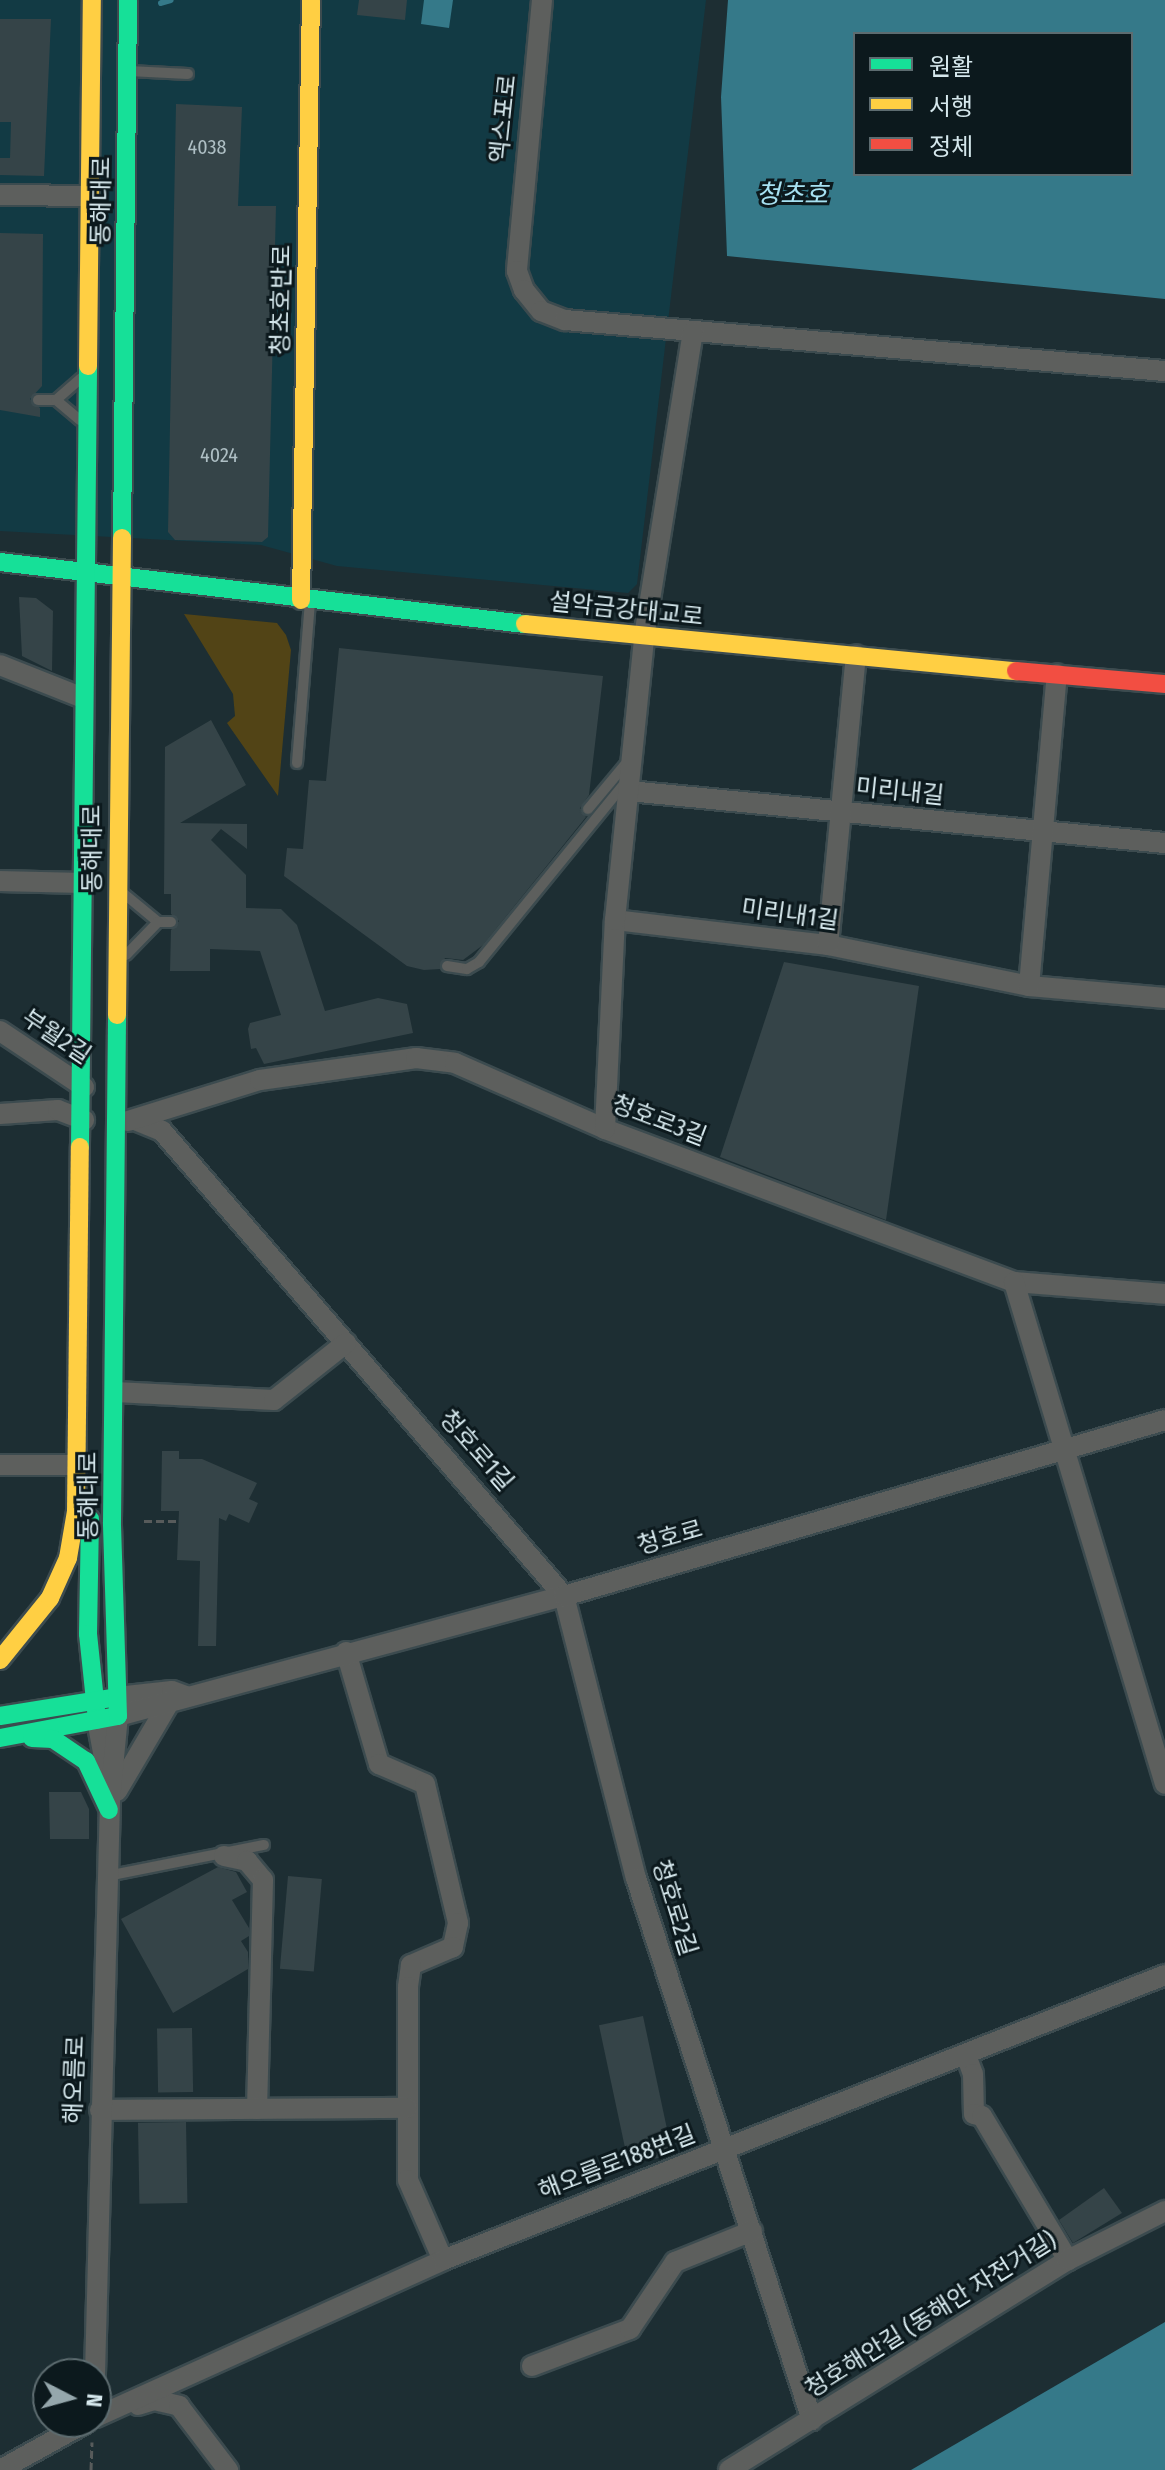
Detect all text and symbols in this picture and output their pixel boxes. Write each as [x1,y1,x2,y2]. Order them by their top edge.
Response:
legend [853,32,1133,176]
text: 원활 [929,53,973,81]
street label: 엑스포로 [485,74,523,164]
text: 서행 [929,93,973,121]
text: 정체 [929,133,973,161]
house number: 4038 [188,135,226,159]
street label: 동해대로 [87,157,117,245]
water label: 청초호 [756,179,828,211]
street label: 청초호반로 [267,245,297,355]
house number: 4024 [200,443,238,467]
street label: 설악금강대교로 [548,588,704,632]
street label: 미리내길 [855,773,945,811]
street label: 동해대로 [79,805,107,893]
street label: 미리내1길 [740,894,840,936]
street label: 부월2길 [16,1004,96,1070]
street label: 청호로3길 [608,1090,710,1152]
street label: 청호로1길 [433,1405,519,1497]
street label: 동해대로 [75,1452,103,1540]
street label: 청호로 [634,1515,706,1561]
street label: 청호로2길 [646,1856,702,1960]
street label: 해오름로 [59,2035,91,2125]
street label: 해오름로188번길 [534,2120,700,2206]
street label: 청호해안길 (동해안 자전거길) [800,2226,1062,2404]
north arrow [32,2358,112,2438]
text: N [80,2392,108,2408]

